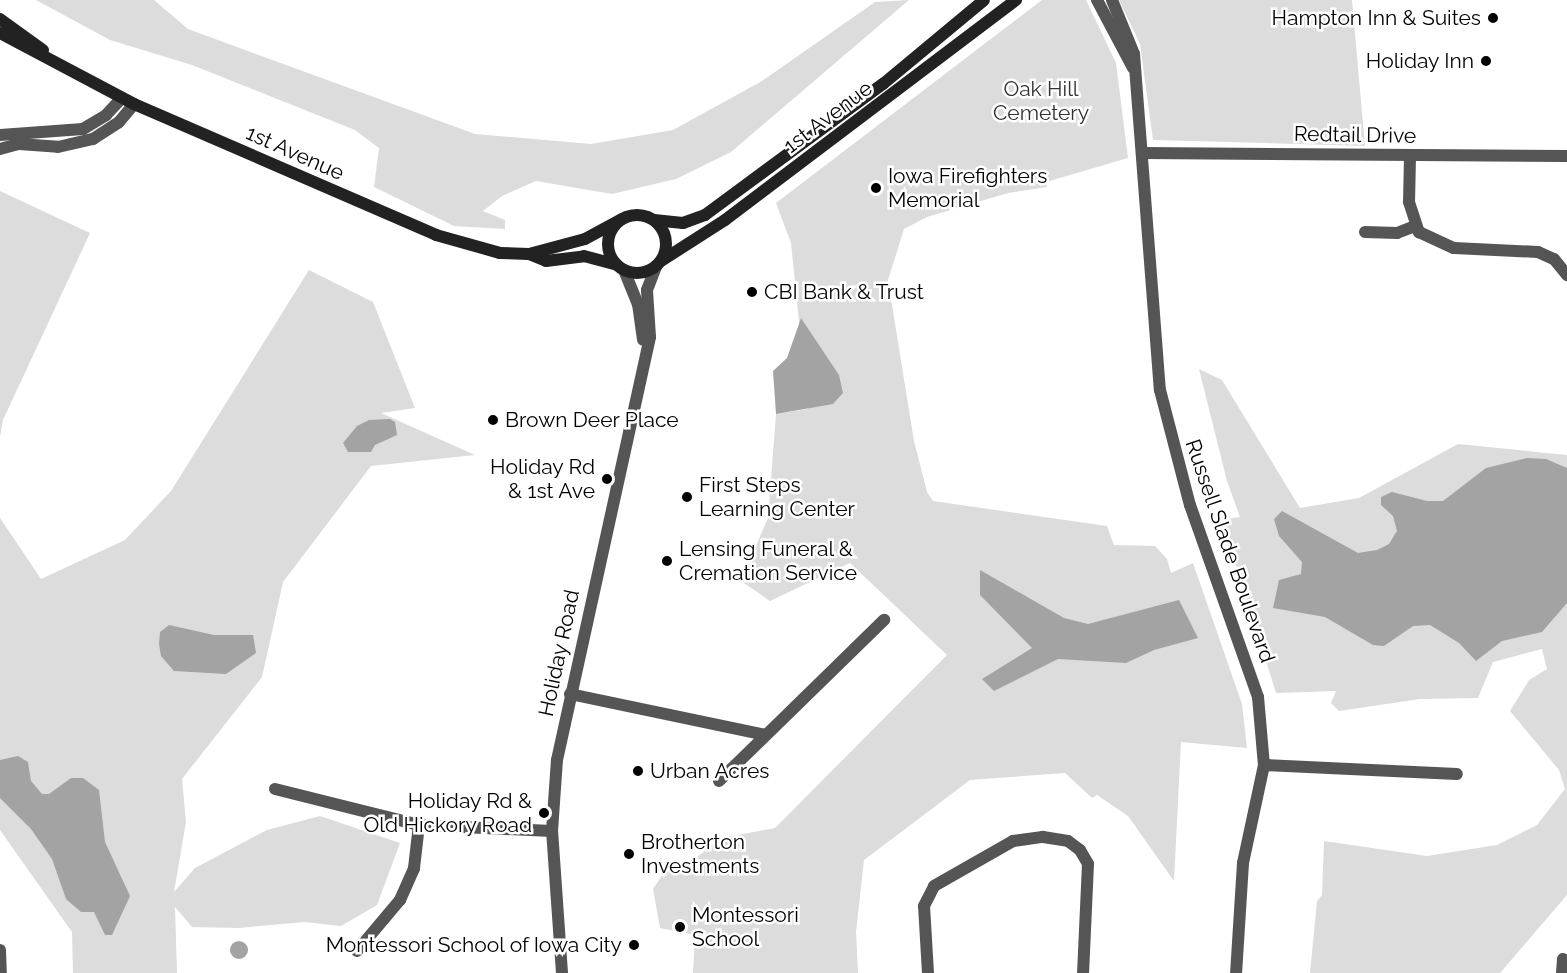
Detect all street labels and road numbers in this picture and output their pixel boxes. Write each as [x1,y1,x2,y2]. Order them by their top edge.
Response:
street label: 1st Avenue [778,75,878,159]
street label: 1st Avenue [242,120,348,186]
street label: Redtail Drive [1293,121,1417,149]
street label: Russell Slade Boulevard [1180,436,1280,666]
street label: Holiday Road [533,587,585,719]

